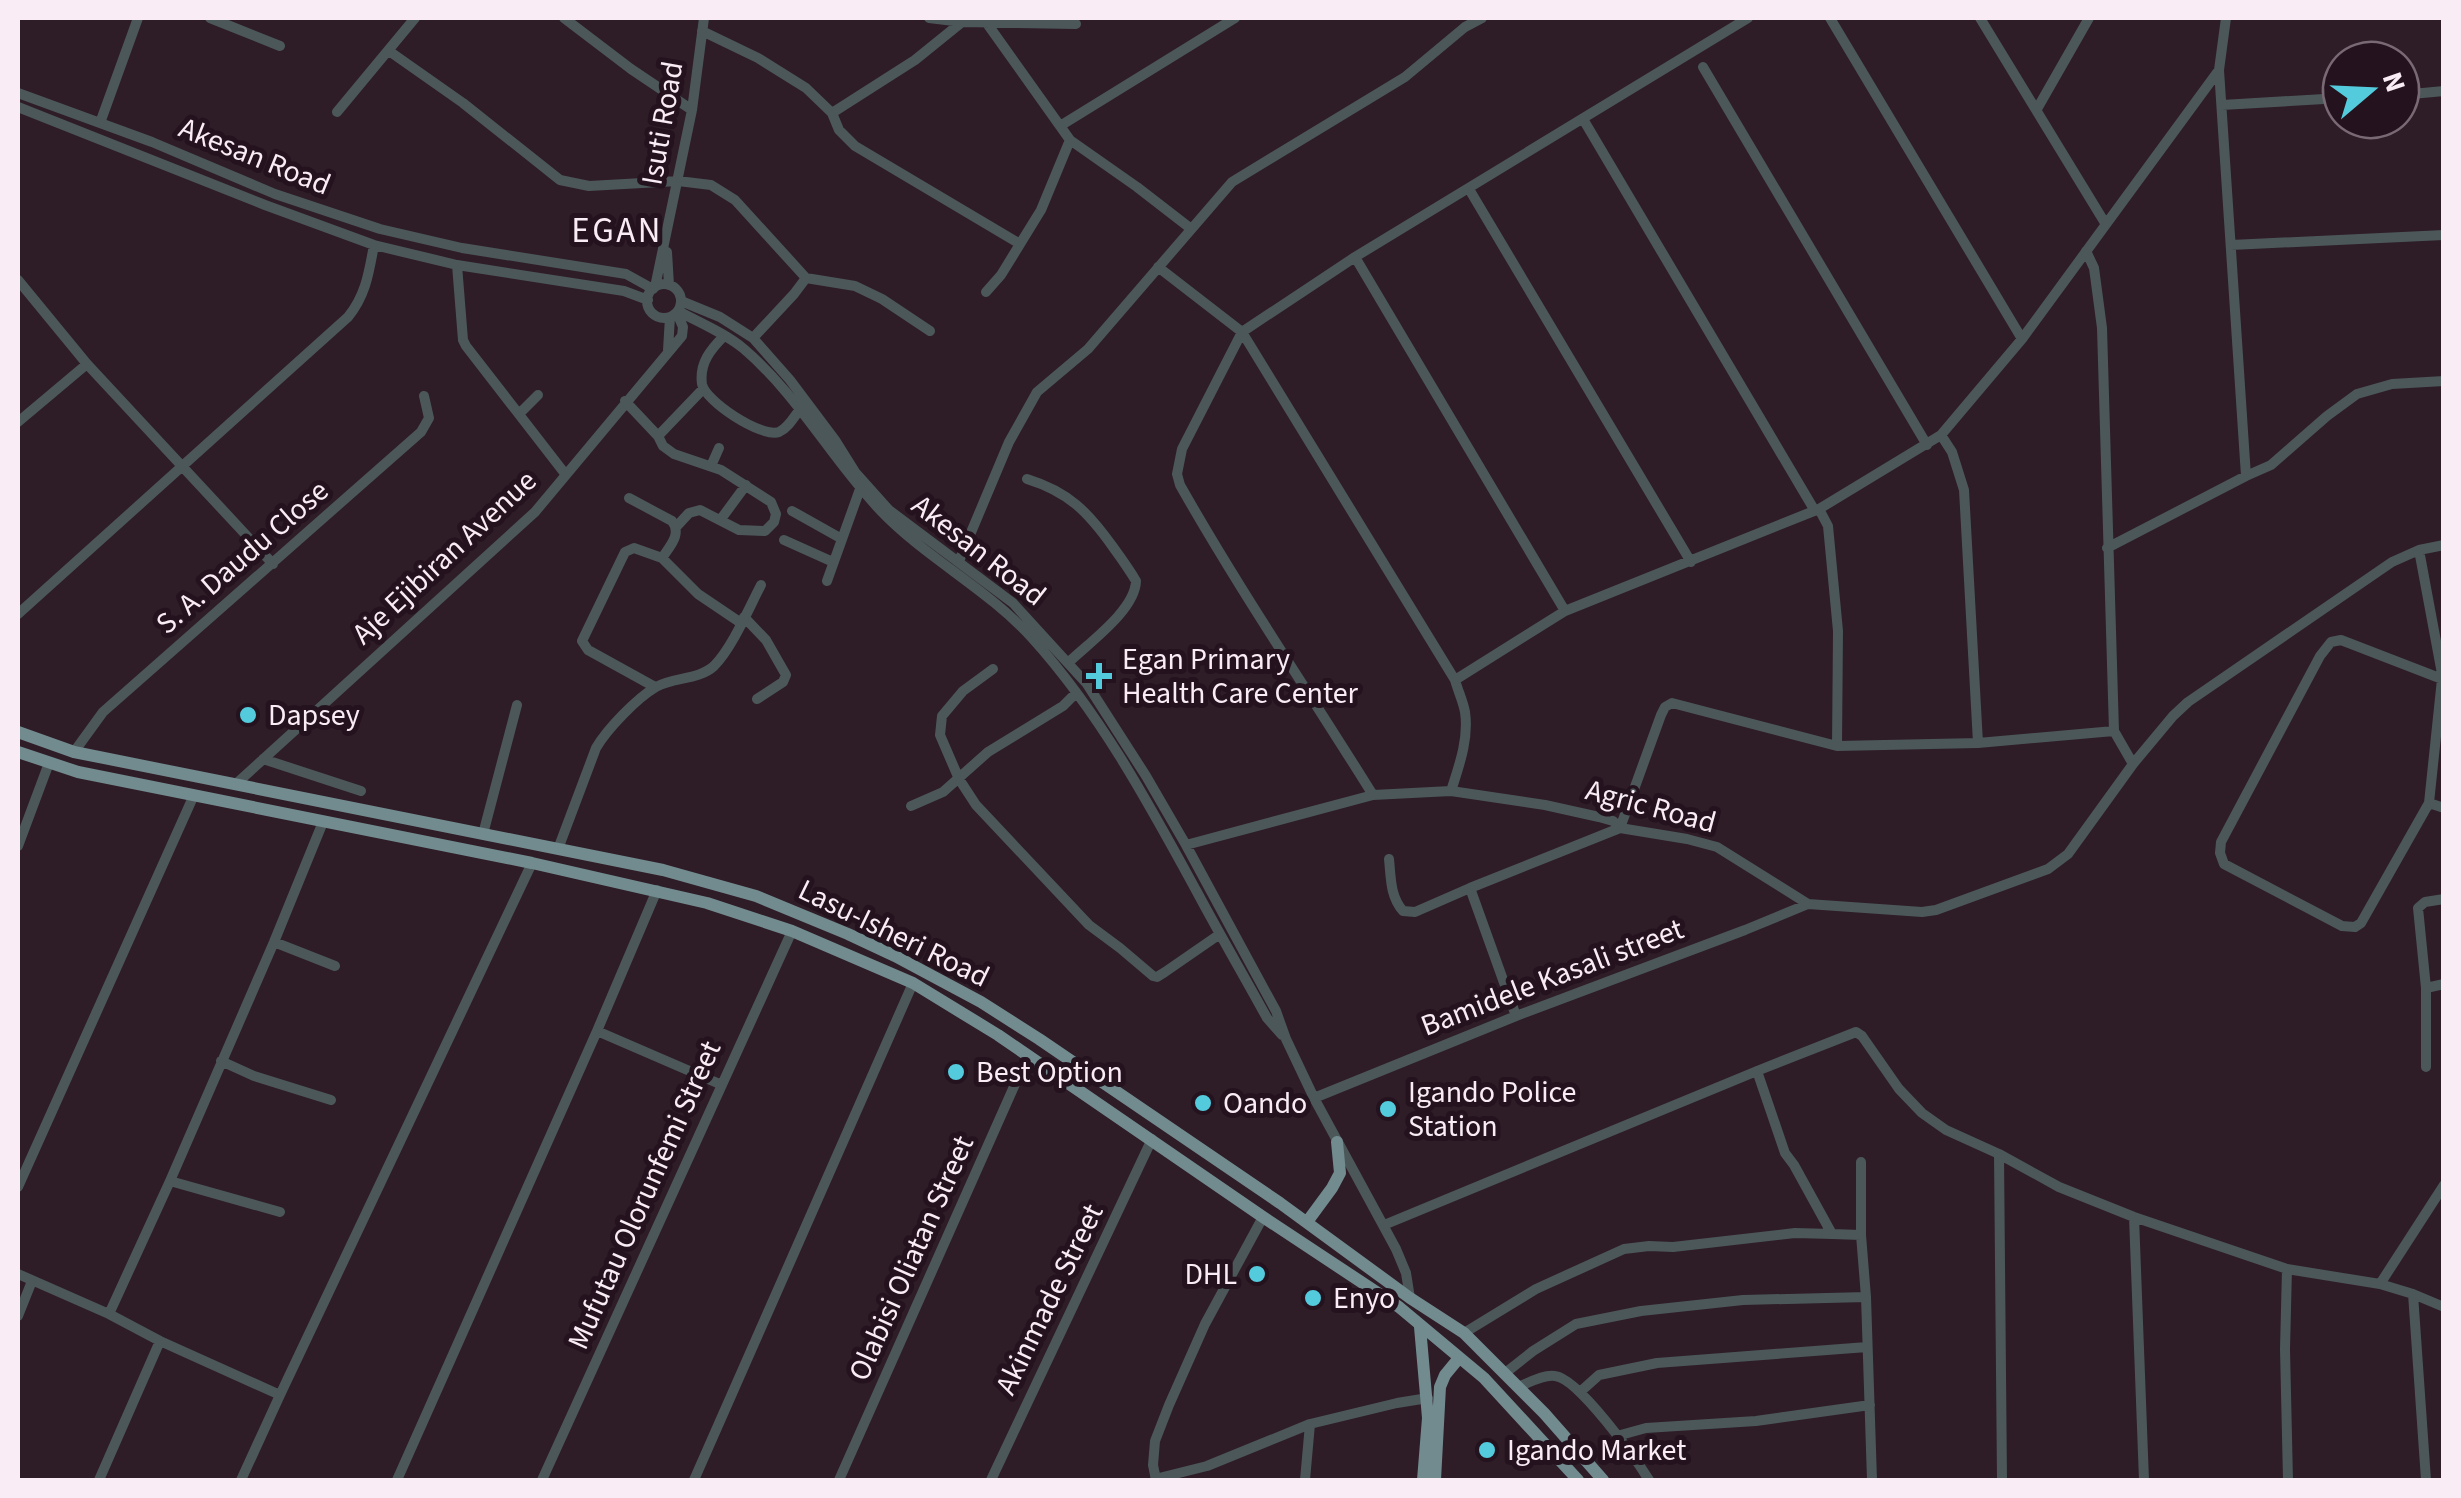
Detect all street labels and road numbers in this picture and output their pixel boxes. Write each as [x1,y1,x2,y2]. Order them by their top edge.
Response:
street label: Isuti Road [630,58,694,188]
street label: Akesan Road [173,107,337,206]
street label: Aje Ejibiran Avenue [342,460,546,655]
street label: S. A. Daudu Close [147,470,338,645]
street label: Akesan Road [902,484,1055,617]
street label: Agric Road [1581,768,1721,844]
street label: Lasu-Isheri Road [791,869,997,998]
street label: Bamidele Kasali street [1415,908,1690,1047]
street label: Mufutau Olorunfemi Street [557,1034,732,1356]
street label: Olabisi Oliatan Street [838,1129,985,1388]
street label: Akinmade Street [985,1196,1114,1402]

